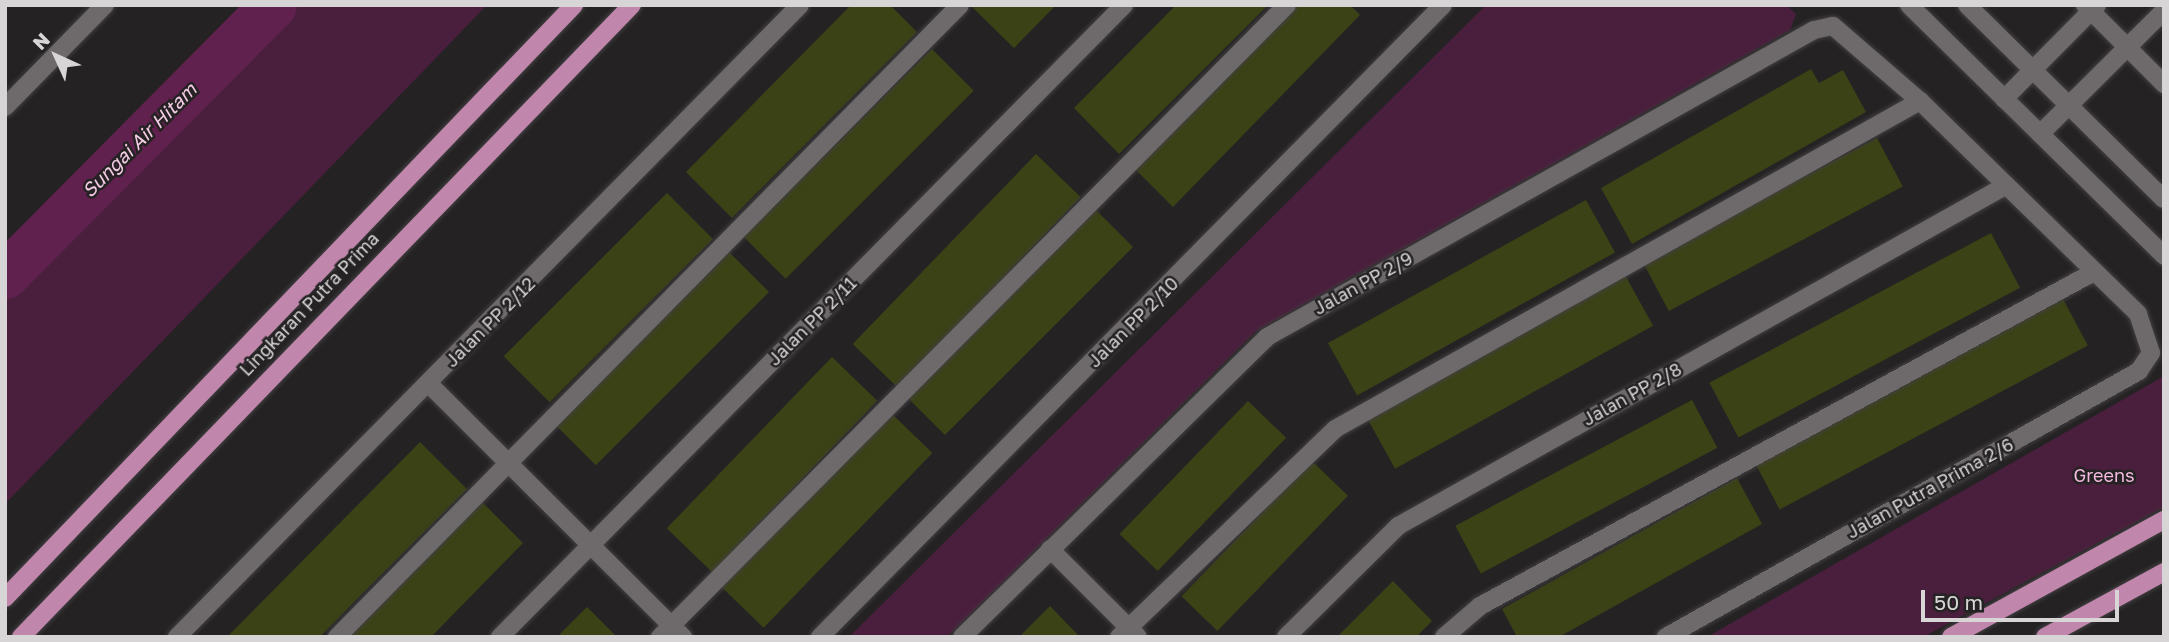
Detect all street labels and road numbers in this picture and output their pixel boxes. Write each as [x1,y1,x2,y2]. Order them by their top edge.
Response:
street label: Lingkaran Putra Prima [235,228,383,380]
street label: Jalan PP 2/9 [1310,247,1416,319]
street label: Jalan PP 2/11 [763,272,861,370]
street label: Jalan PP 2/10 [1083,272,1183,372]
street label: Jalan PP 2/12 [441,273,539,371]
street label: Jalan PP 2/8 [1579,358,1685,430]
street label: Jalan Putra Prima 2/6 [1843,433,2017,543]

